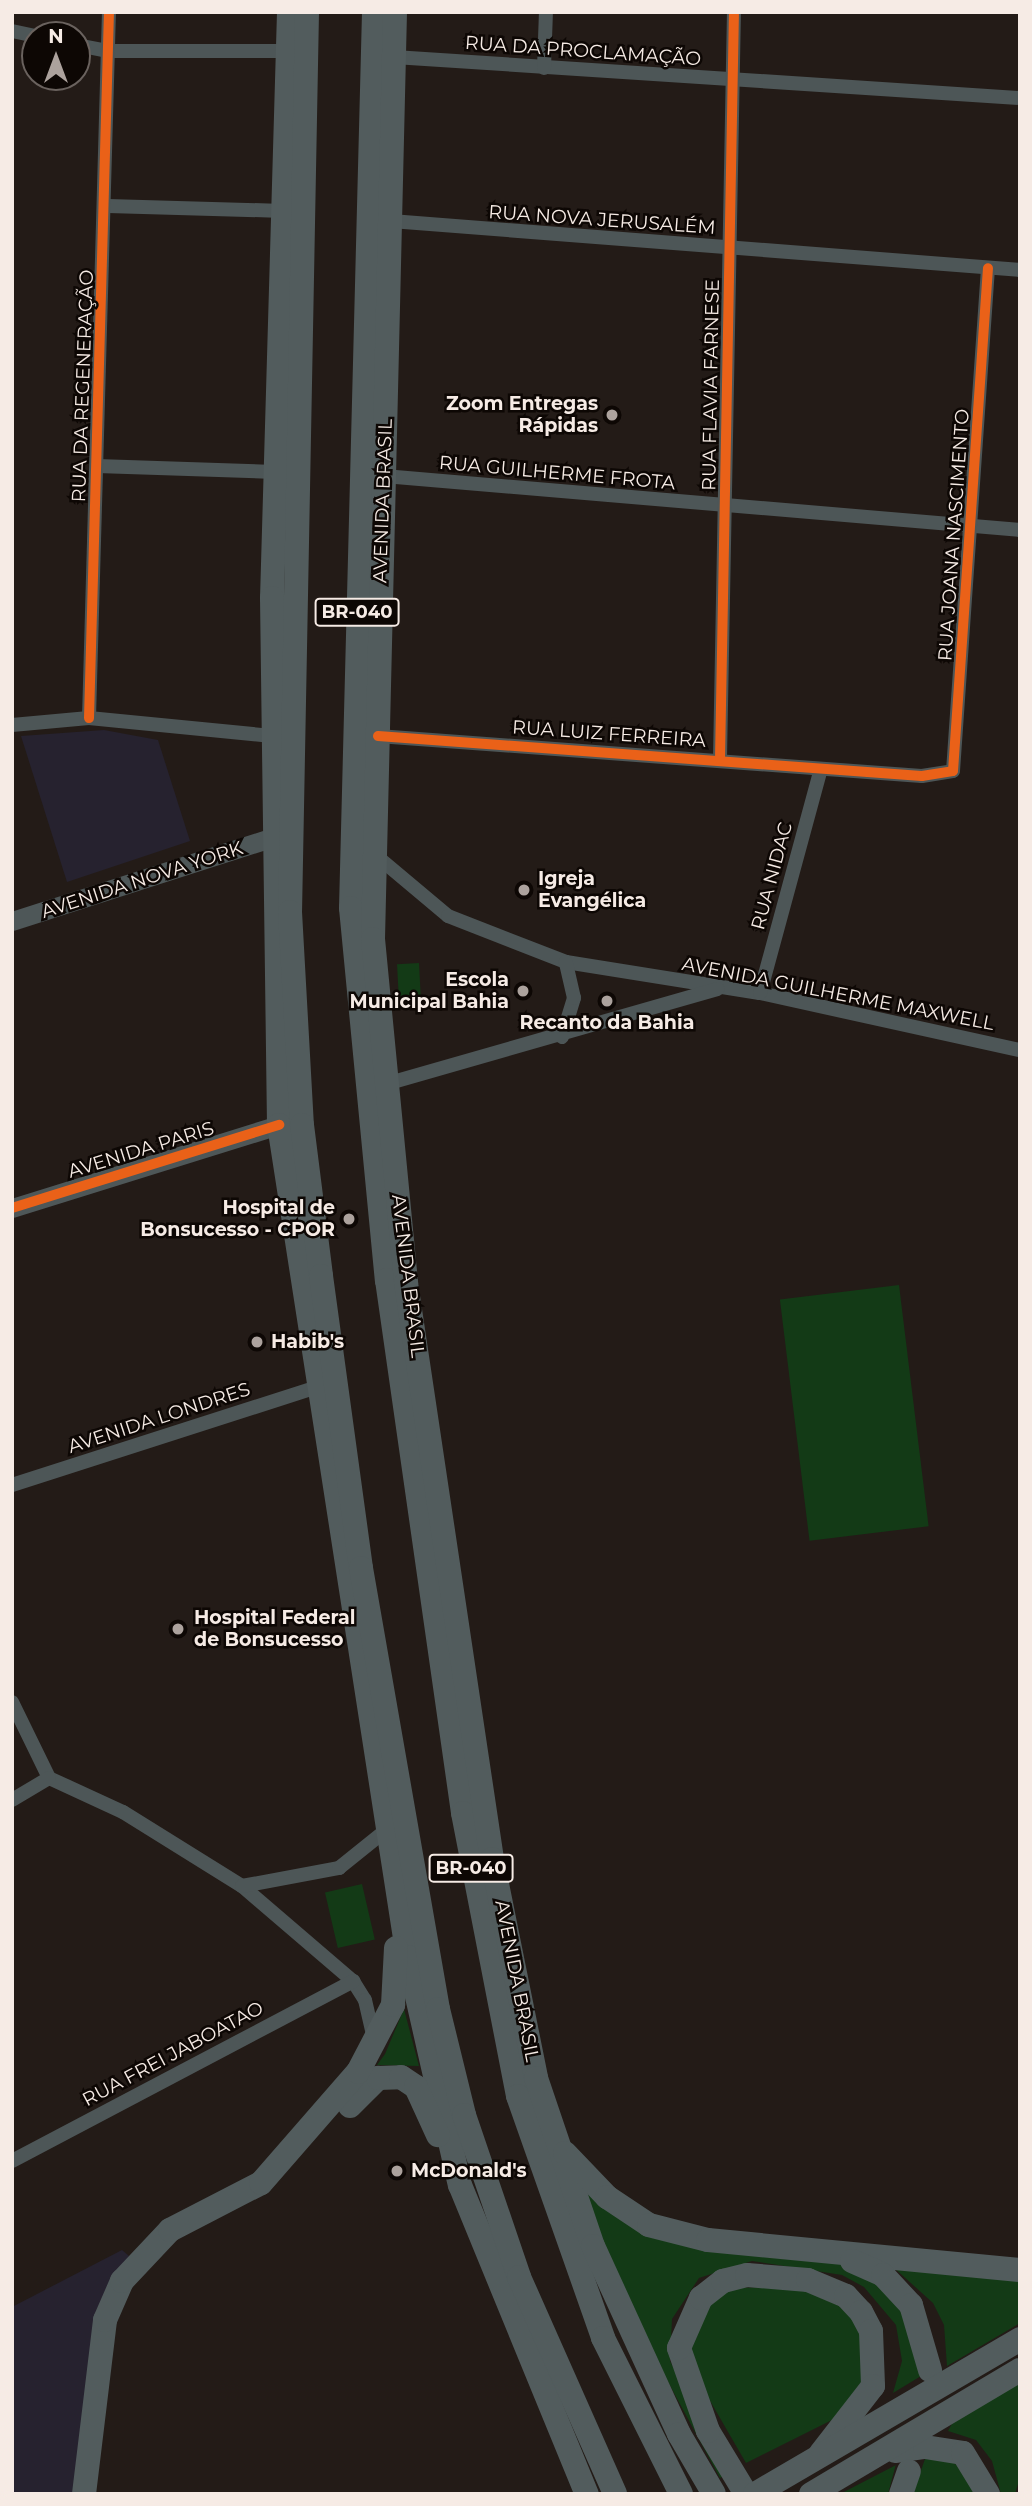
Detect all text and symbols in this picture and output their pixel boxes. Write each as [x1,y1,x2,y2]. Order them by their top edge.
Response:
north arrow [21,21,91,91]
text: N [48,25,64,48]
street label: RUA DA PROCLAMAÇÃO [464,31,702,71]
street label: RUA NOVA JERUSALÉM [488,201,716,239]
street label: RUA DA REGENERAÇÃO [68,269,98,503]
street label: RUA FLAVIA FARNESE [698,279,724,491]
place label: Zoom Entregas Rápidas [446,393,598,437]
marker: Zoom Entregas Rápidas [604,407,620,423]
street label: RUA JOANA NASCIMENTO [934,408,974,662]
street label: AVENIDA BRASIL [369,419,397,583]
street label: RUA GUILHERME FROTA [438,451,676,495]
road number: BR-040 [313,598,401,626]
street label: RUA LUIZ FERREIRA [511,716,707,752]
street label: RUA NIDAC [747,820,797,932]
street label: AVENIDA NOVA YORK [38,837,246,923]
place label: Igreja Evangélica [538,868,646,912]
marker: Igreja Evangélica [516,882,532,898]
street label: AVENIDA GUILHERME MAXWELL [680,953,996,1035]
place label: Escola Municipal Bahia [349,969,509,1013]
marker: Escola Municipal Bahia [515,983,531,999]
marker: Recanto da Bahia [599,993,615,1009]
place label: Recanto da Bahia [520,1012,694,1034]
street label: AVENIDA PARIS [65,1117,217,1183]
street label: AVENIDA BRASIL [387,1193,429,1359]
place label: Hospital de Bonsucesso - CPOR [140,1197,335,1241]
marker: Hospital de Bonsucesso - CPOR [341,1211,357,1227]
place label: Habib's [271,1331,344,1353]
marker: Habib's [249,1334,265,1350]
street label: AVENIDA LONDRES [65,1378,253,1458]
place label: Hospital Federal de Bonsucesso [194,1607,355,1651]
marker: Hospital Federal de Bonsucesso [168,1619,188,1639]
road number: BR-040 [427,1854,515,1882]
street label: AVENIDA BRASIL [490,1898,544,2064]
street label: RUA FREI JABOATAO [79,1997,267,2111]
place label: McDonald's [411,2160,527,2182]
marker: McDonald's [389,2163,405,2179]

